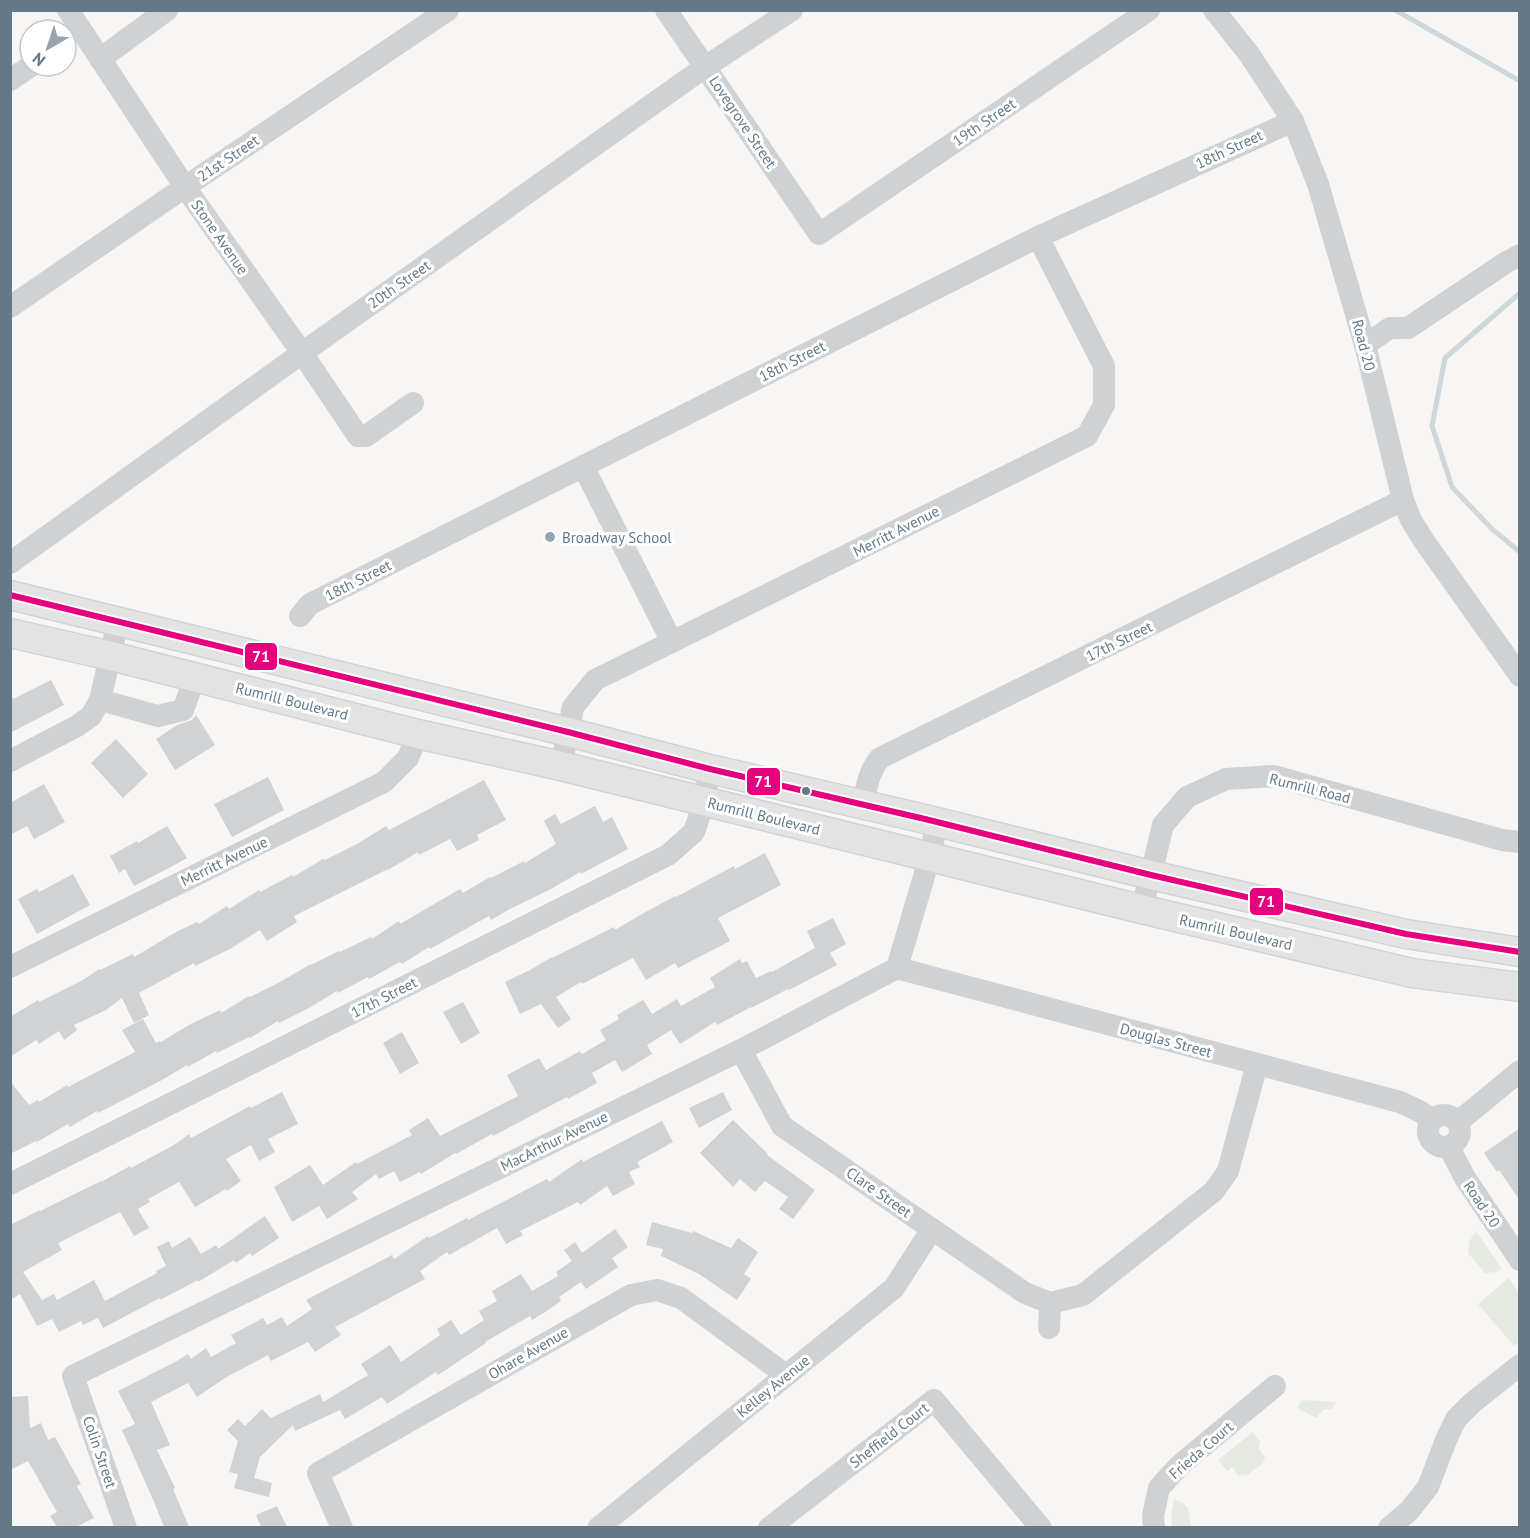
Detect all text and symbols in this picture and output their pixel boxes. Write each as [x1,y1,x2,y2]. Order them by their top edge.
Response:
north arrow [18,18,78,78]
text: N [28,49,49,71]
street label: Lovegrove Street [705,72,781,172]
street label: 19th Street [949,94,1019,150]
street label: 18th Street [1192,125,1266,173]
street label: 21st Street [194,131,262,185]
street label: Stone Avenue [187,196,253,278]
street label: 20th Street [364,256,434,312]
street label: Road 20 [1348,317,1380,373]
street label: 18th Street [756,336,828,386]
street label: Merritt Avenue [850,501,942,561]
place label: Broadway School [562,528,672,547]
marker: Broadway School [543,530,557,544]
street label: 18th Street [322,555,394,605]
street label: 17th Street [1083,617,1155,665]
line badge: 71 [244,642,278,671]
text: 71 [252,646,270,666]
street label: Rumrill Boulevard [234,678,350,724]
line badge: 71 [746,767,781,796]
street label: Rumrill Road [1268,769,1352,807]
text: 71 [754,771,772,791]
unlabelled marker [800,785,812,797]
street label: Rumrill Boulevard [706,793,822,839]
street label: Merritt Avenue [177,832,271,890]
line badge: 71 [1249,887,1284,916]
text: 71 [1257,891,1275,911]
street label: Rumrill Boulevard [1178,910,1294,954]
street label: 17th Street [348,972,420,1022]
street label: Douglas Street [1118,1019,1214,1061]
street label: MacArthur Avenue [497,1107,611,1175]
street label: Clare Street [843,1163,915,1221]
street label: Road 20 [1460,1177,1504,1231]
street label: Ohare Avenue [485,1323,571,1383]
street label: Kelley Avenue [732,1351,814,1421]
street label: Sheffield Court [845,1398,933,1472]
street label: Colin Street [79,1413,121,1491]
street label: Frieda Court [1165,1417,1237,1483]

